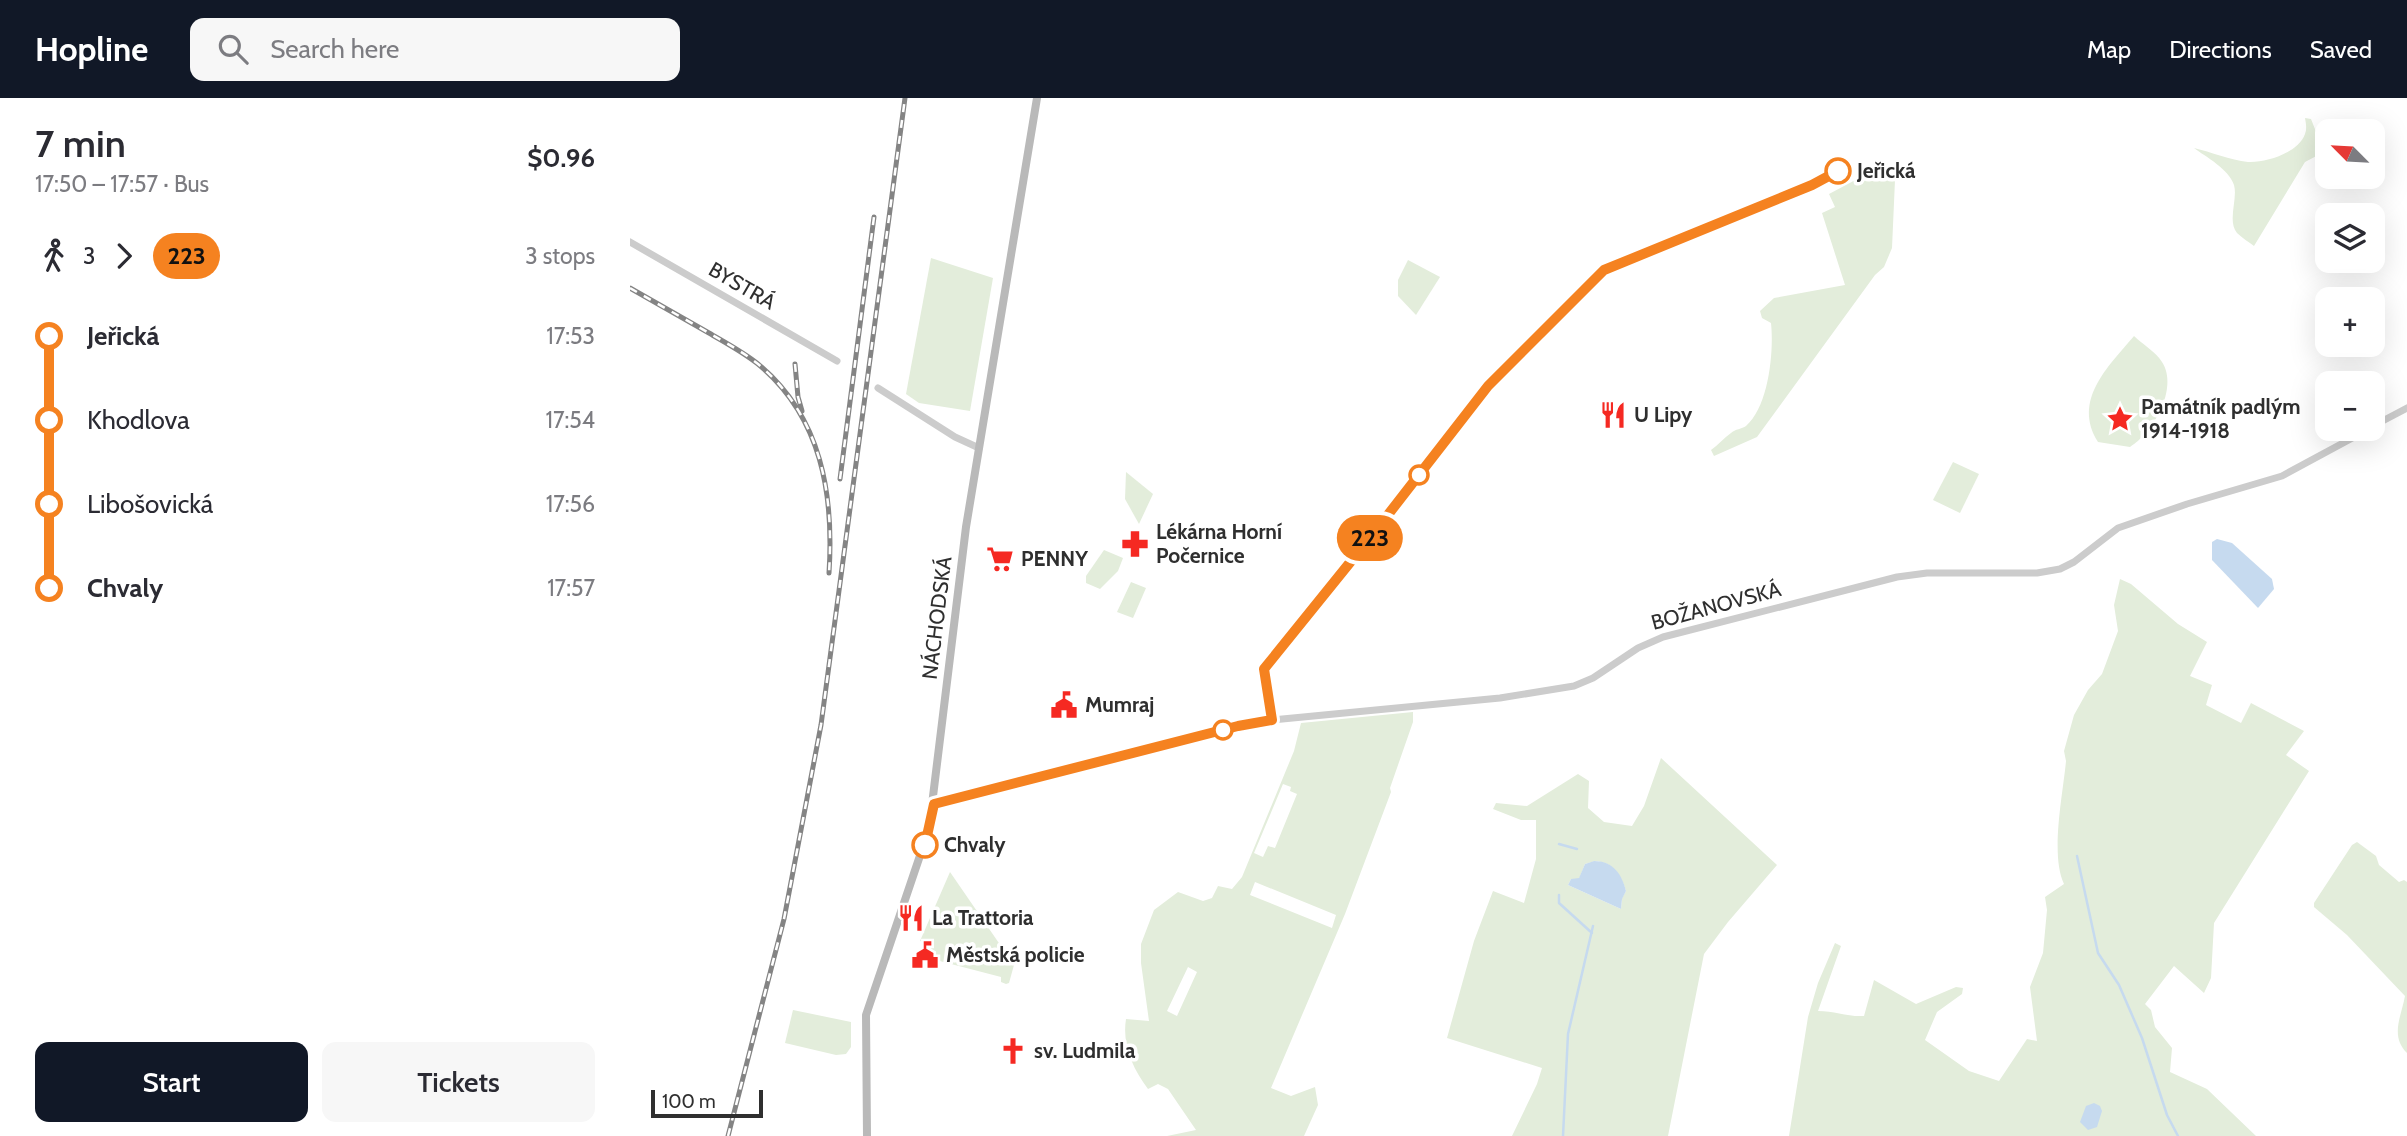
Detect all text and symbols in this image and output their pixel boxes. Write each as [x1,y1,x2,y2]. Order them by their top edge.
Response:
search box [190,18,680,81]
text: Hopline [35,29,148,69]
icon: search [214,30,252,68]
text: Search here [270,33,399,65]
text: Map [2087,35,2131,64]
text: Directions [2169,35,2272,64]
text: Saved [2310,35,2372,64]
north arrow [2315,119,2385,189]
map controls [2315,119,2385,441]
text: 7 min [35,120,126,167]
text: $0.96 [527,142,595,174]
marker: Jeřická [1825,158,1851,184]
place label: Jeřická [1856,158,1916,183]
text: 17:50 – 17:57 · Bus [35,170,209,198]
button: layers [2315,203,2385,273]
icon: walk [35,237,73,275]
icon: forward [105,237,143,275]
text: 223 [167,241,206,270]
text: 3 [83,242,95,270]
text: 3 stops [525,242,595,270]
street label: BYSTRÁ [704,257,780,315]
button: + [2315,287,2385,357]
text: Jeřická [87,320,159,352]
text: 17:53 [546,322,595,350]
button: − [2315,371,2385,441]
place label: Památník padlým 1914-1918 [2141,394,2300,443]
restaurant icon: U Lipy [1598,400,1628,430]
place label: U Lipy [1634,402,1693,427]
text: Khodlova [87,404,190,436]
place icon: Památník padlým 1914-1918 [2105,404,2135,434]
text: 17:54 [545,406,595,434]
unlabelled marker [1409,465,1429,485]
text: Libošovická [87,488,213,520]
text: 17:56 [546,490,595,518]
line badge: 223 [1330,515,1410,561]
place label: Lékárna Horní Počernice [1156,519,1282,568]
text: 223 [1351,523,1389,552]
pharmacy icon: Lékárna Horní Počernice [1120,529,1150,559]
supermarket icon: PENNY [985,544,1015,574]
place label: PENNY [1021,546,1088,571]
street label: NÁCHODSKÁ [917,555,956,681]
text: Chvaly [87,572,163,604]
text: 17:57 [547,574,595,602]
street label: BOŽANOVSKÁ [1648,575,1784,635]
public building icon: Mumraj [1049,690,1079,720]
place label: Mumraj [1085,692,1154,717]
unlabelled marker [1213,720,1233,740]
marker: Chvaly [912,832,938,858]
place label: Chvaly [944,832,1006,857]
restaurant icon: La Trattoria [896,903,926,933]
place label: La Trattoria [932,905,1034,930]
public building icon: Městská policie [910,940,940,970]
place label: Městská policie [946,942,1085,967]
church icon: sv. Ludmila [998,1036,1028,1066]
place label: sv. Ludmila [1034,1038,1136,1063]
button: Start [35,1042,308,1122]
button: Tickets [322,1042,595,1122]
scale bar [651,1087,763,1119]
text: 100 m [662,1090,716,1113]

